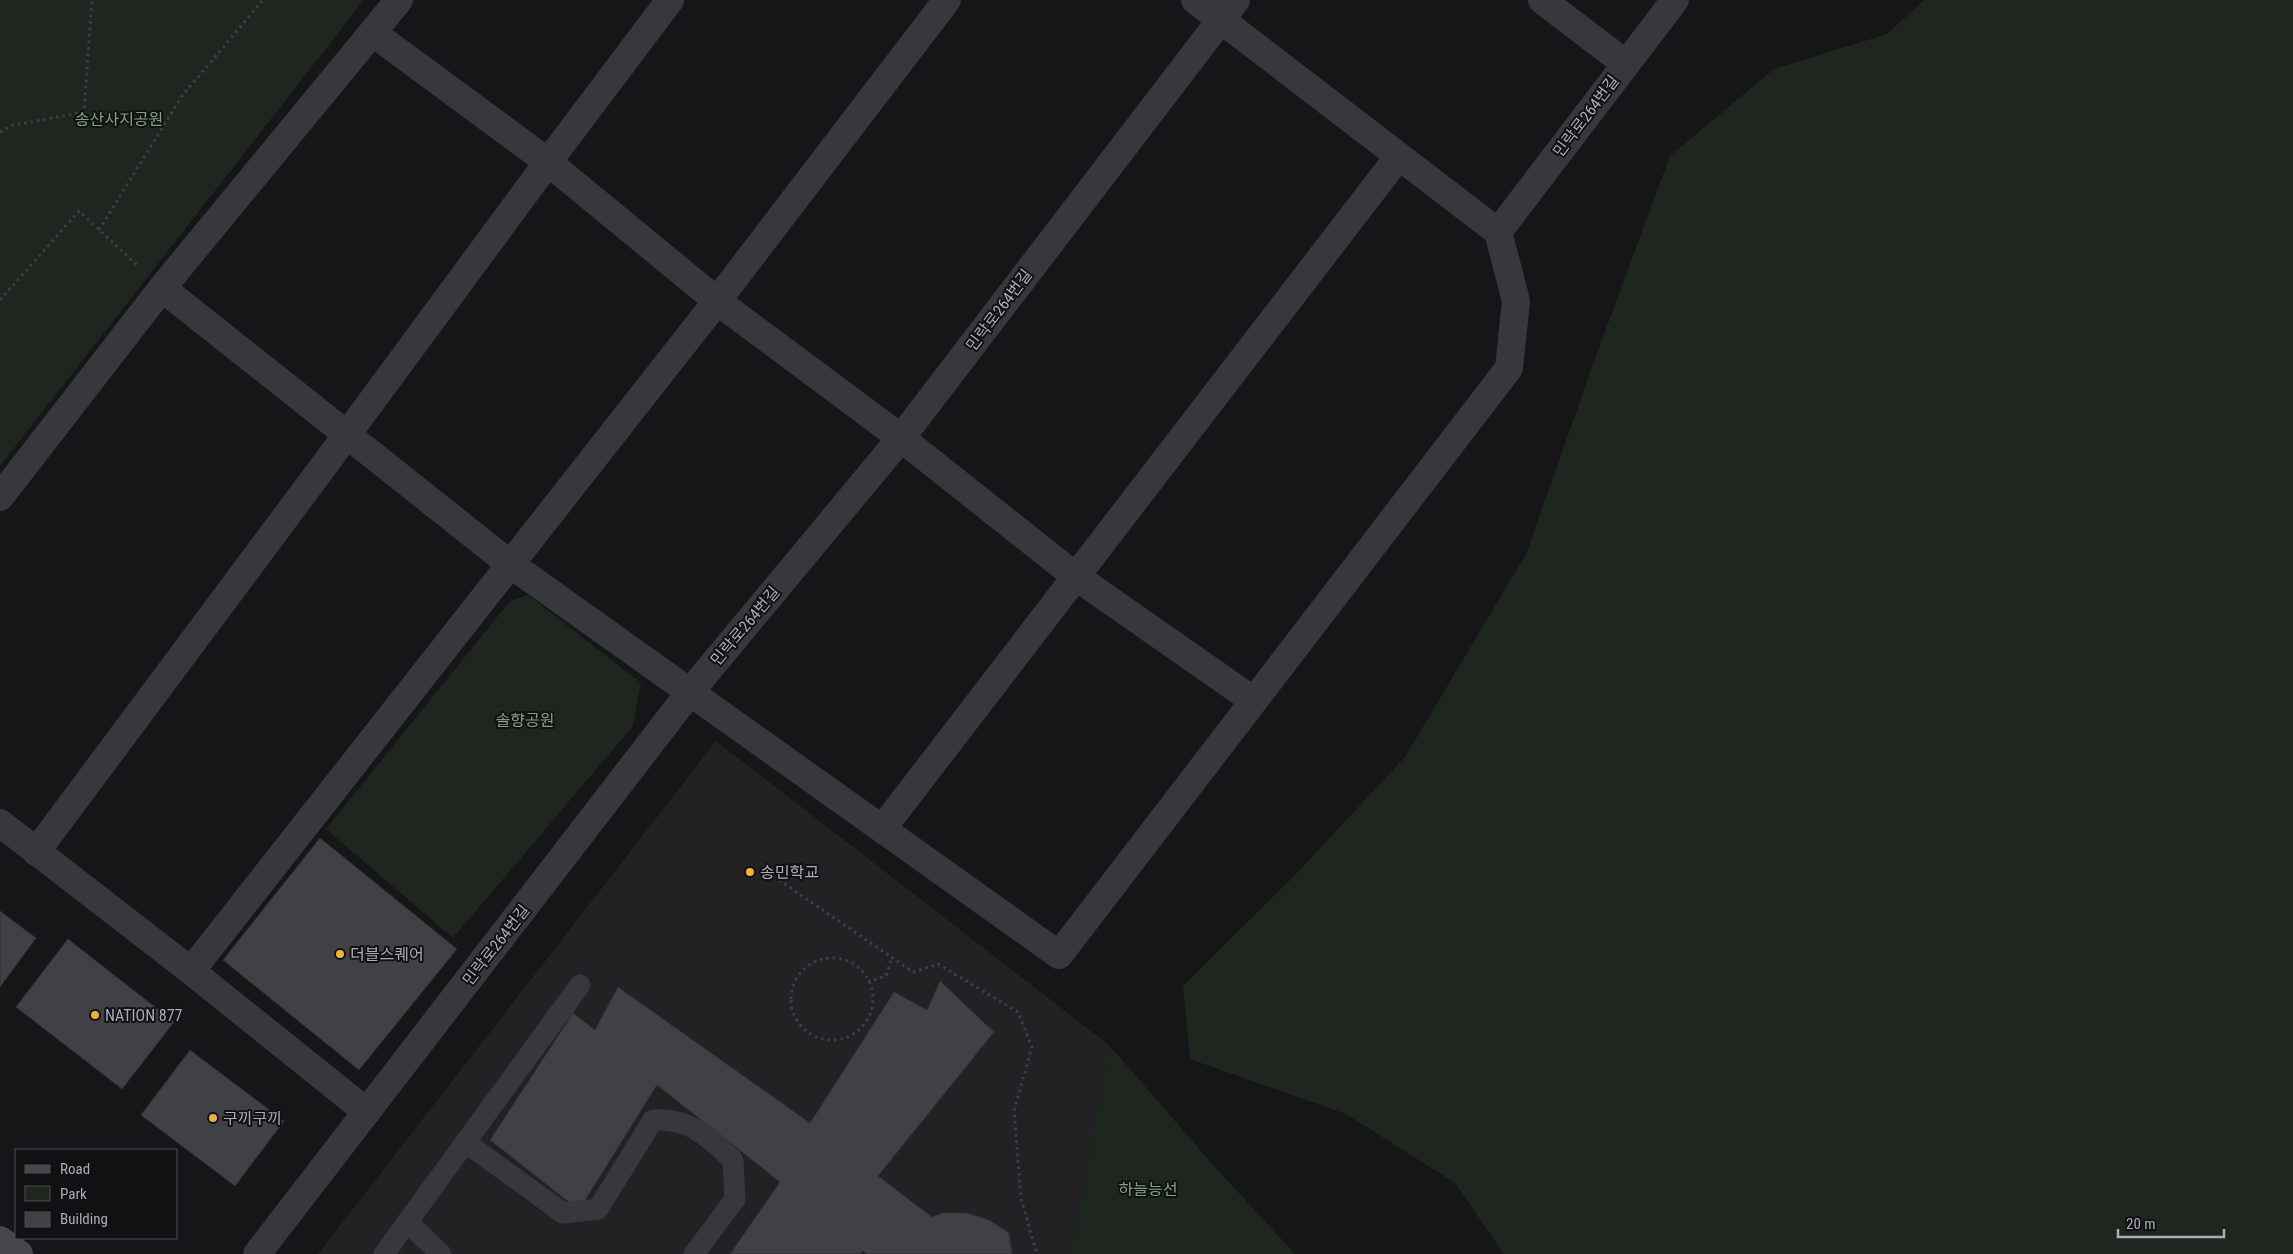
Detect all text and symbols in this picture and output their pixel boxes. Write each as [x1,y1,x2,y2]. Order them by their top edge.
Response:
street label: 민락로264번길 [1549,71,1623,161]
park label: 송산사지공원 [75,110,163,129]
street label: 민락로264번길 [962,265,1036,355]
street label: 민락로264번길 [706,583,784,669]
park label: 솔향공원 [496,711,554,730]
place label: 송민학교 [760,863,819,882]
marker: 송민학교 [744,866,756,878]
street label: 민락로264번길 [459,901,533,989]
place label: 더블스퀘어 [350,945,424,964]
marker: 더블스퀘어 [334,948,346,960]
place label: NATION 877 [105,1006,183,1025]
marker: NATION 877 [89,1009,101,1021]
place label: 구끼구끼 [223,1109,282,1128]
marker: 구끼구끼 [207,1112,219,1124]
legend [15,1149,178,1239]
text: Road [60,1160,90,1178]
park label: 하늘능선 [1119,1180,1177,1199]
text: Park [60,1185,87,1203]
scale bar [2118,1206,2224,1238]
text: Building [60,1210,108,1228]
text: 20 m [2126,1215,2156,1233]

